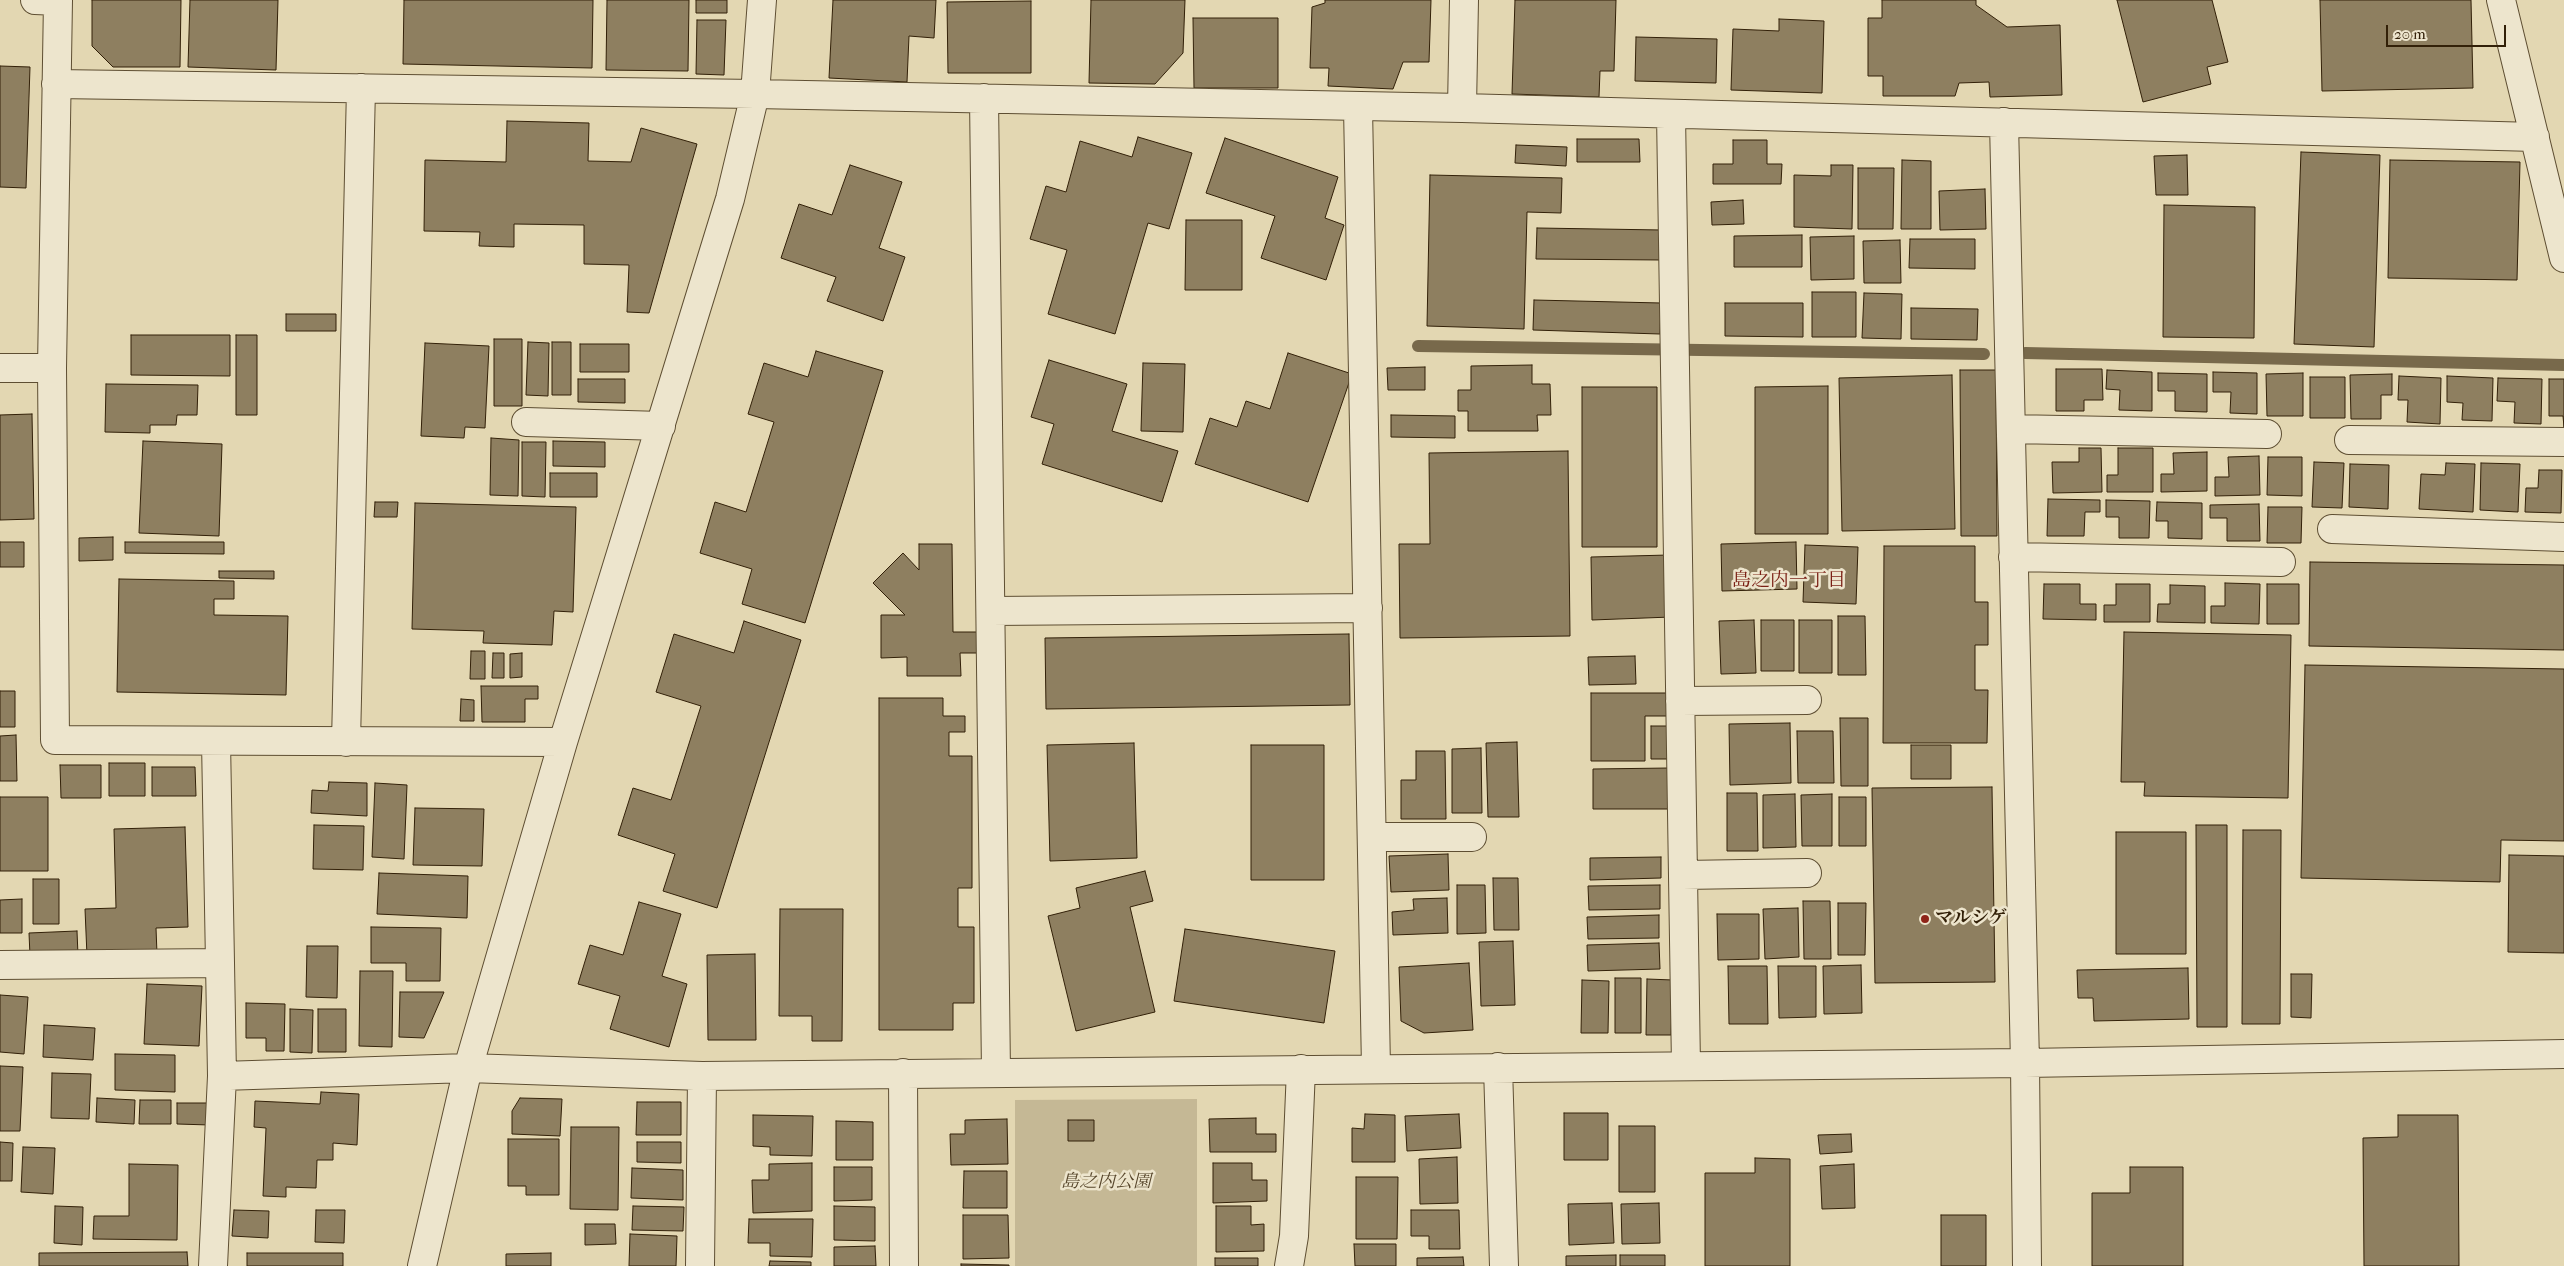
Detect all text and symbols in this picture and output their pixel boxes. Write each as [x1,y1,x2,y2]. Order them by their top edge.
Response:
scale bar [2389,15,2509,47]
text: 20 m [2394,25,2426,43]
district label: 島之内一丁目 [1732,570,1846,592]
place label: マルシゲ [1935,908,2007,930]
marker: マルシゲ [1919,913,1931,925]
park label: 島之内公園 [1061,1172,1151,1194]

